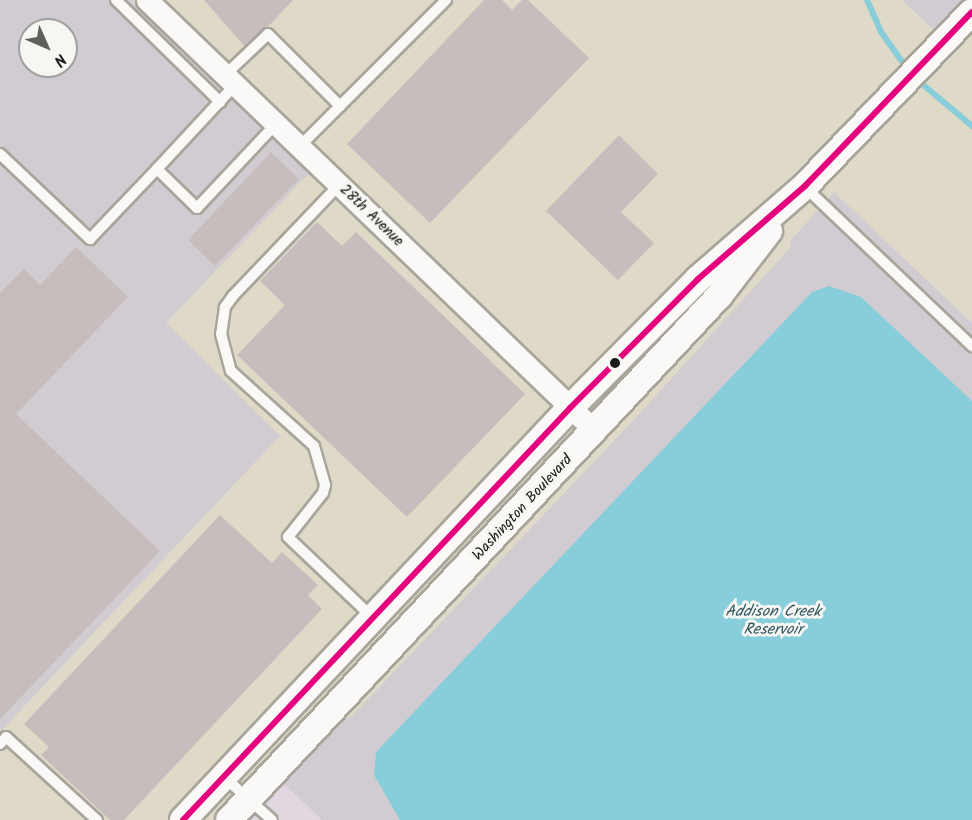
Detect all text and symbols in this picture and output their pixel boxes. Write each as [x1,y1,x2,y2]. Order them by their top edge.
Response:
north arrow [18,18,78,78]
text: N [47,47,72,72]
street label: 28th Avenue [335,181,407,251]
unlabelled marker [609,357,621,369]
street label: Washington Boulevard [469,451,577,565]
water label: Addison Creek Reservoir [725,602,821,640]

